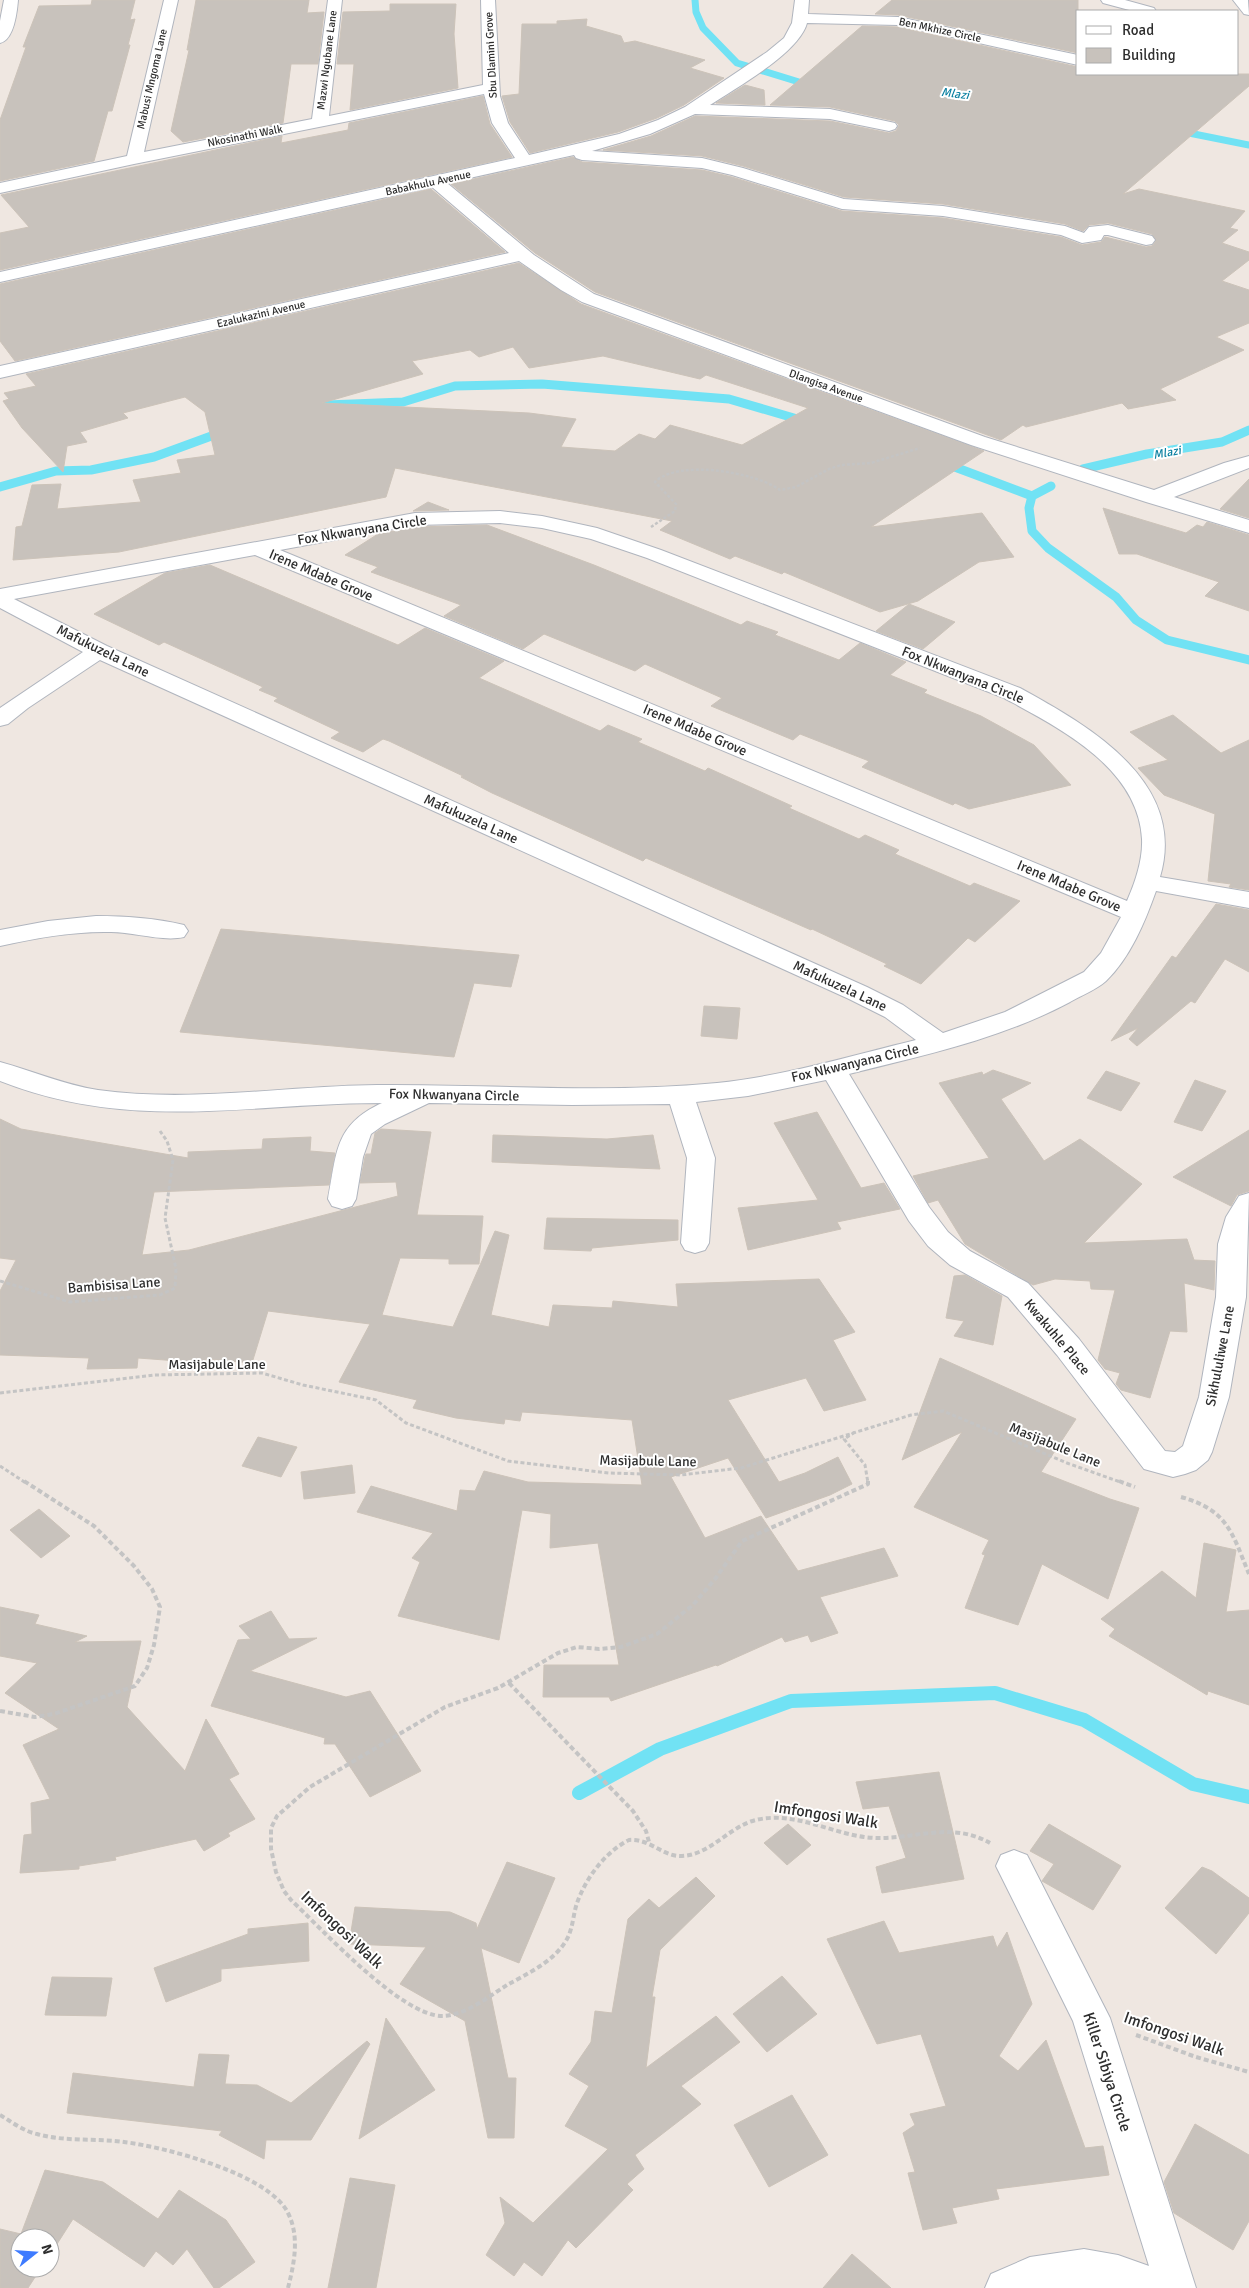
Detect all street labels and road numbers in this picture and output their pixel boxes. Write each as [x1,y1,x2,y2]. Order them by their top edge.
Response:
street label: Mazwi Ngubane Lane [314,9,340,111]
street label: Sbu Dlamini Grove [482,12,500,98]
street label: Ben Mkhize Circle [898,15,982,45]
street label: Mabusi Mngoma Lane [134,28,170,130]
street label: Nkosinathi Walk [206,122,284,150]
street label: Babakhulu Avenue [384,168,472,198]
street label: Ezalukazini Avenue [215,297,307,331]
street label: Dlangisa Avenue [787,367,865,405]
street label: Fox Nkwanyana Circle [296,511,428,549]
street label: Irene Mdabe Grove [266,545,376,605]
street label: Mafukuzela Lane [54,621,152,681]
street label: Fox Nkwanyana Circle [899,643,1027,707]
street label: Irene Mdabe Grove [640,700,750,760]
street label: Mafukuzela Lane [421,791,521,847]
street label: Irene Mdabe Grove [1014,856,1124,916]
street label: Mafukuzela Lane [790,957,890,1015]
street label: Fox Nkwanyana Circle [790,1040,920,1086]
street label: Fox Nkwanyana Circle [389,1085,519,1105]
street label: Bambisisa Lane [67,1273,161,1297]
street label: Kwakuhle Place [1020,1296,1094,1378]
street label: Sikhululiwe Lane [1202,1304,1238,1408]
street label: Masijabule Lane [168,1356,266,1373]
street label: Masijabule Lane [1007,1419,1103,1471]
street label: Masijabule Lane [599,1452,697,1470]
street label: Imfongosi Walk [772,1797,880,1833]
street label: Imfongosi Walk [297,1887,387,1973]
street label: Imfongosi Walk [1121,2007,1227,2061]
street label: Killer Sibiya Circle [1078,2010,1136,2134]

